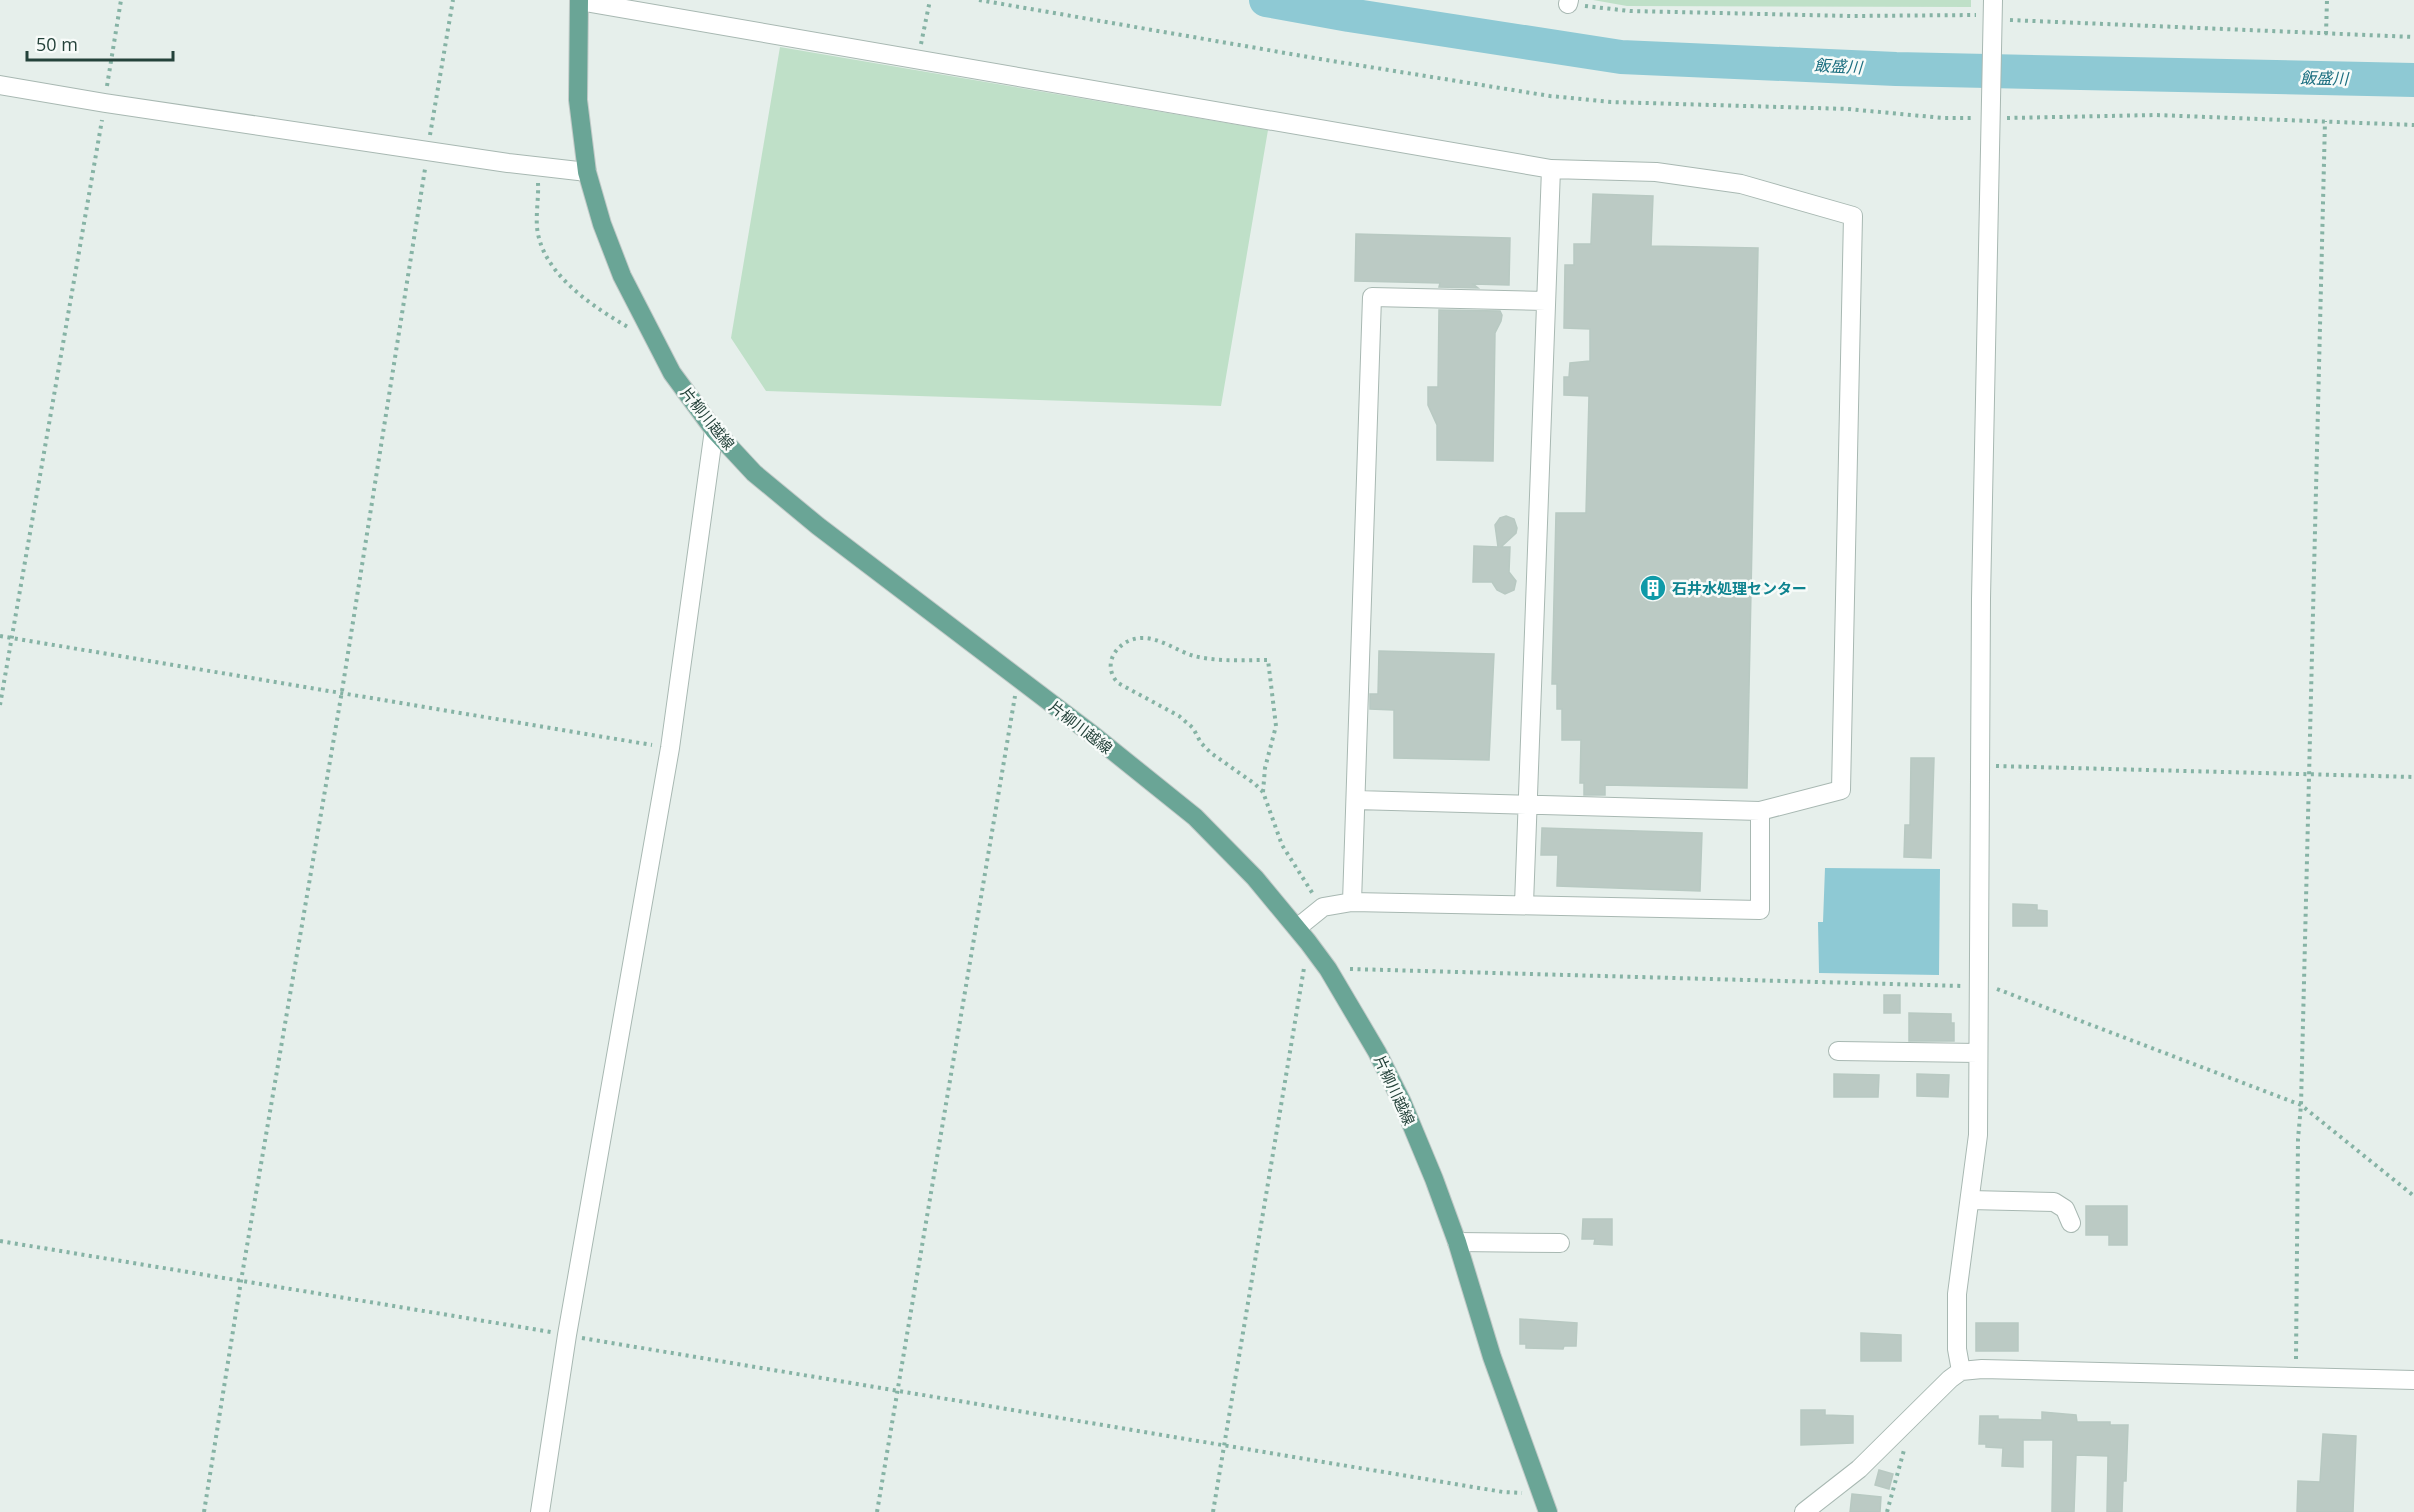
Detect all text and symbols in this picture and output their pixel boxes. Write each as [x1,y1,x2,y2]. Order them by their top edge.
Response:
scale bar [27,24,172,62]
text: 50 m [36,32,78,56]
water label: 飯盛川 [1813,54,1865,78]
water label: 飯盛川 [2300,67,2350,89]
street label: 片柳川越線 [677,383,739,453]
building icon: 石井水処理センター [1638,573,1668,603]
place label: 石井水処理センター [1672,578,1807,598]
street label: 片柳川越線 [1045,696,1117,758]
street label: 片柳川越線 [1370,1052,1420,1128]

